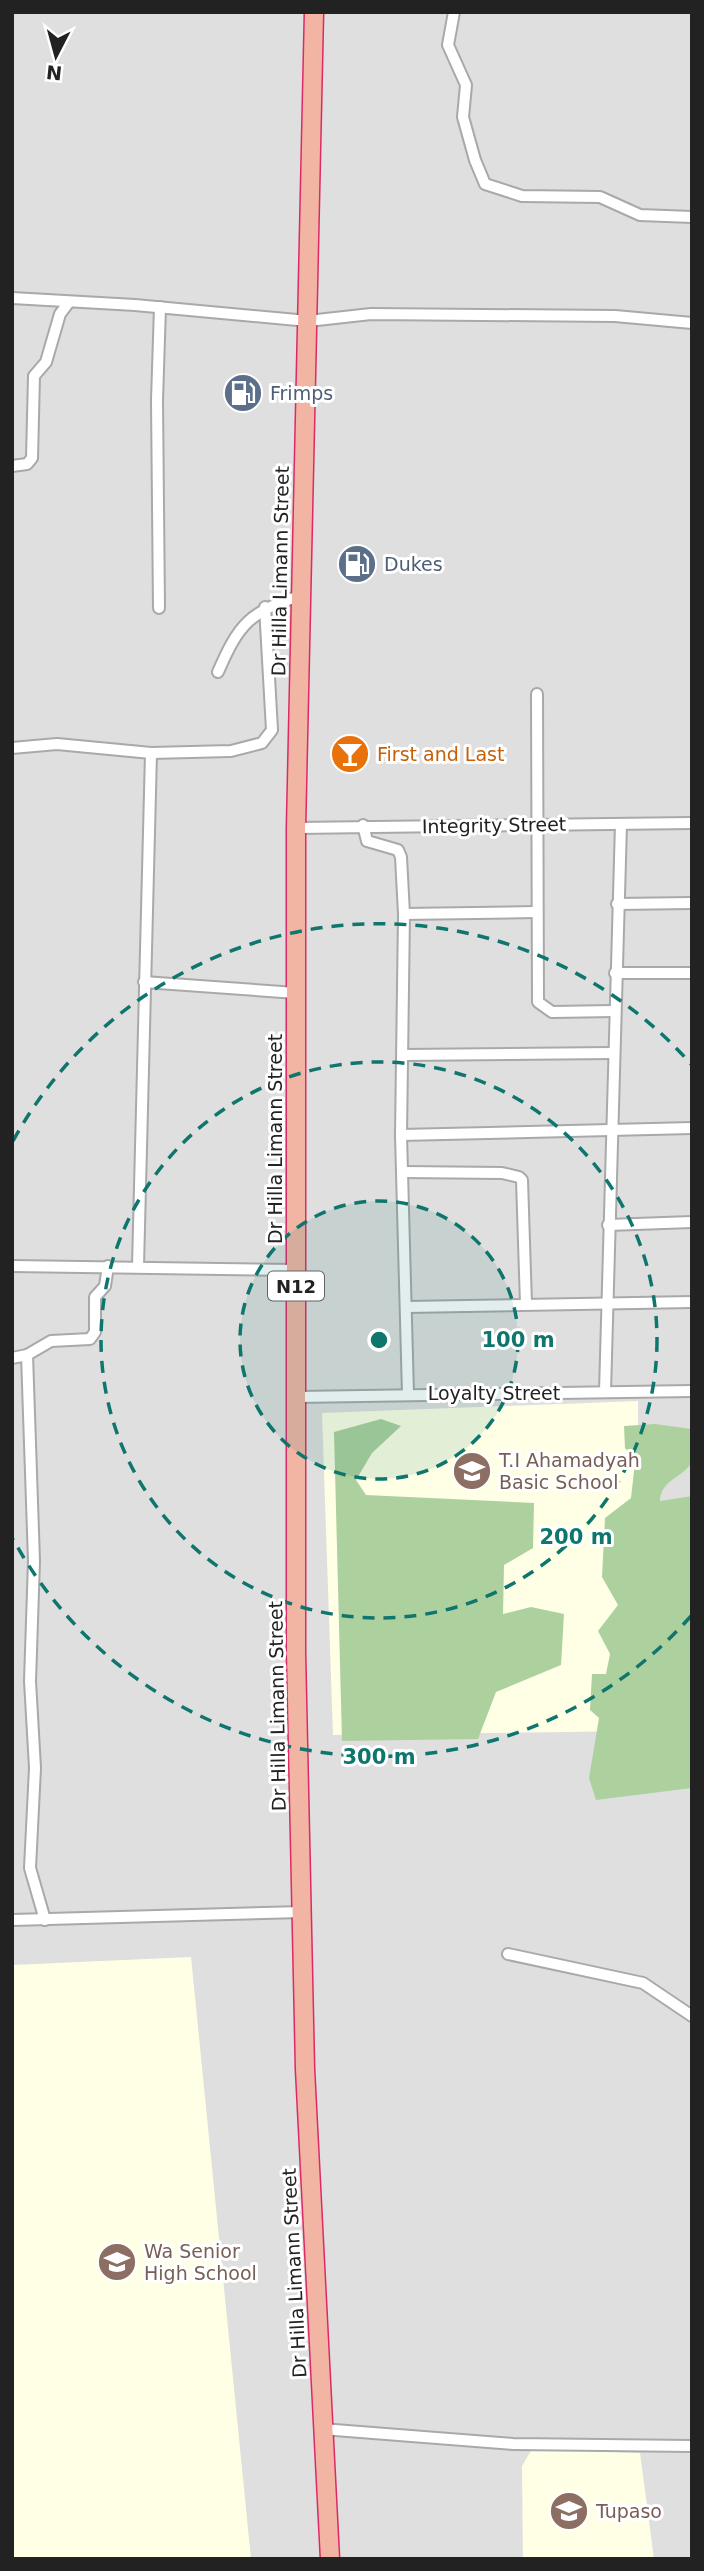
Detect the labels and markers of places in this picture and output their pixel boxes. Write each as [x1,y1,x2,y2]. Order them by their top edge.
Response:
fuel station icon: Frimps [222,372,264,414]
place label: Frimps [270,382,333,404]
fuel station icon: Dukes [336,543,378,585]
place label: Dukes [384,553,443,575]
bar icon: First and Last [329,733,371,775]
place label: First and Last [377,743,504,765]
centre of rings [367,1328,391,1352]
place label: T.I Ahamadyah Basic School [498,1449,640,1493]
school or university icon: T.I Ahamadyah Basic School [451,1450,493,1492]
place label: Wa Senior High School [144,2240,257,2284]
school or university icon: Wa Senior High School [96,2241,138,2283]
school or university icon: Tupaso [548,2490,590,2532]
place label: Tupaso [595,2500,662,2522]

